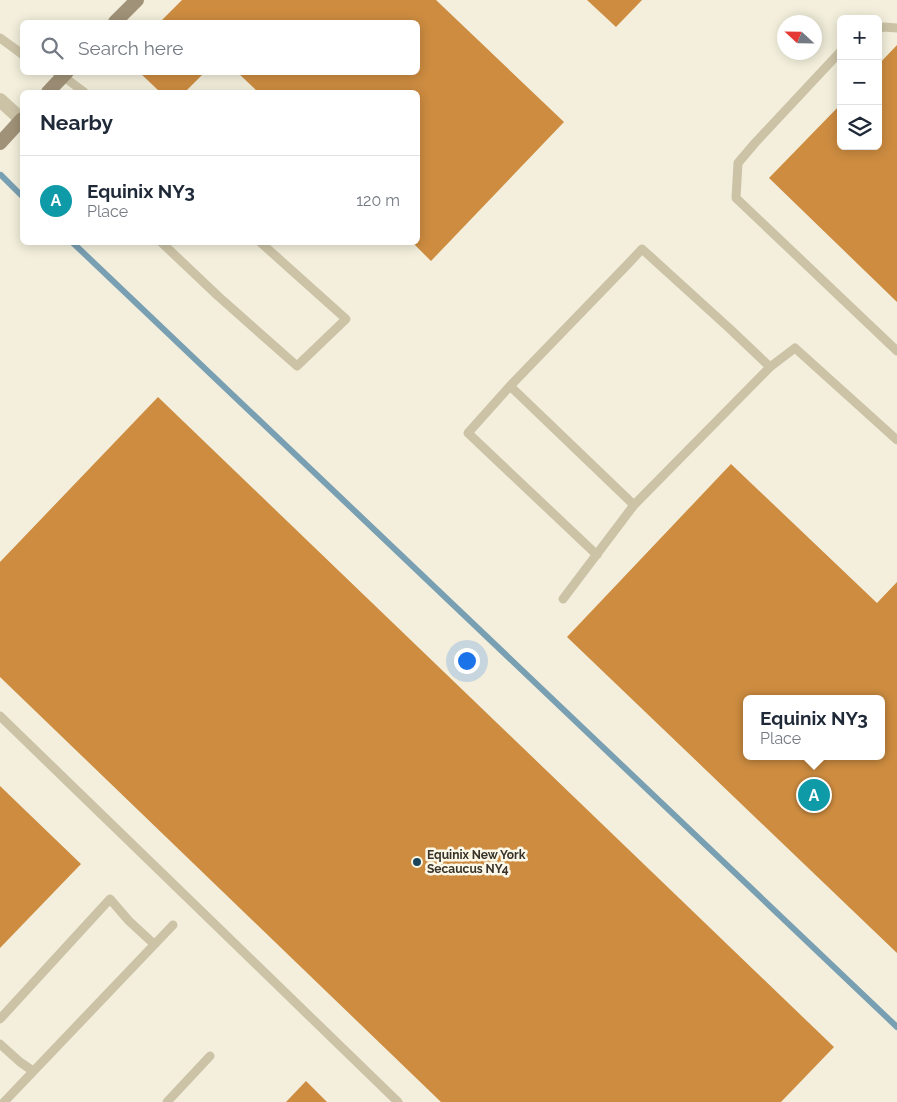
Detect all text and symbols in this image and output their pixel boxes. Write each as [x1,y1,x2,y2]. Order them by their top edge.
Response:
north arrow [777,15,822,60]
map controls [837,15,882,150]
button: + [837,15,882,60]
search box [20,20,420,75]
icon: search [38,34,66,62]
text: Search here [78,37,184,59]
button: − [837,60,882,105]
button: layers [837,105,882,150]
text: Nearby [40,110,113,135]
text: Equinix NY3 [87,180,195,202]
text: A [51,191,61,210]
text: 120 m [356,191,400,210]
text: Place [87,202,128,221]
your location [454,648,480,674]
popup [743,695,885,760]
text: Equinix NY3 [760,707,868,729]
text: Place [760,729,801,748]
pin: A [798,776,830,814]
place label: Equinix New York Secaucus NY4 [427,848,526,876]
marker: Equinix New York Secaucus NY4 [411,856,423,868]

